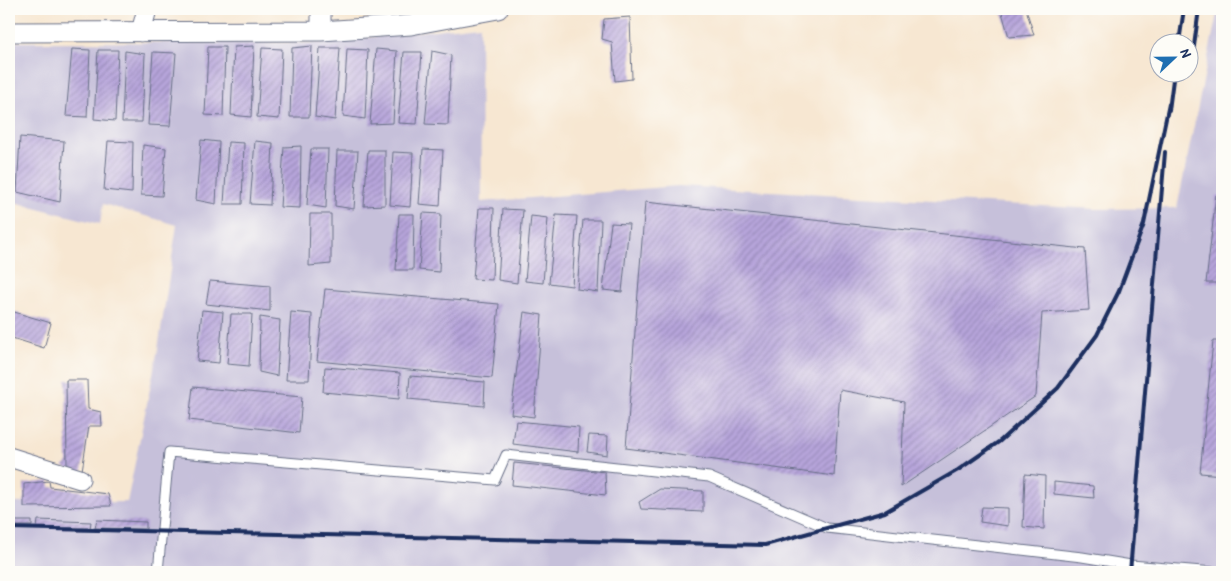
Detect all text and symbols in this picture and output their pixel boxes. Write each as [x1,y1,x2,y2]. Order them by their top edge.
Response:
north arrow [1148,32,1198,82]
text: N [1176,46,1197,60]

